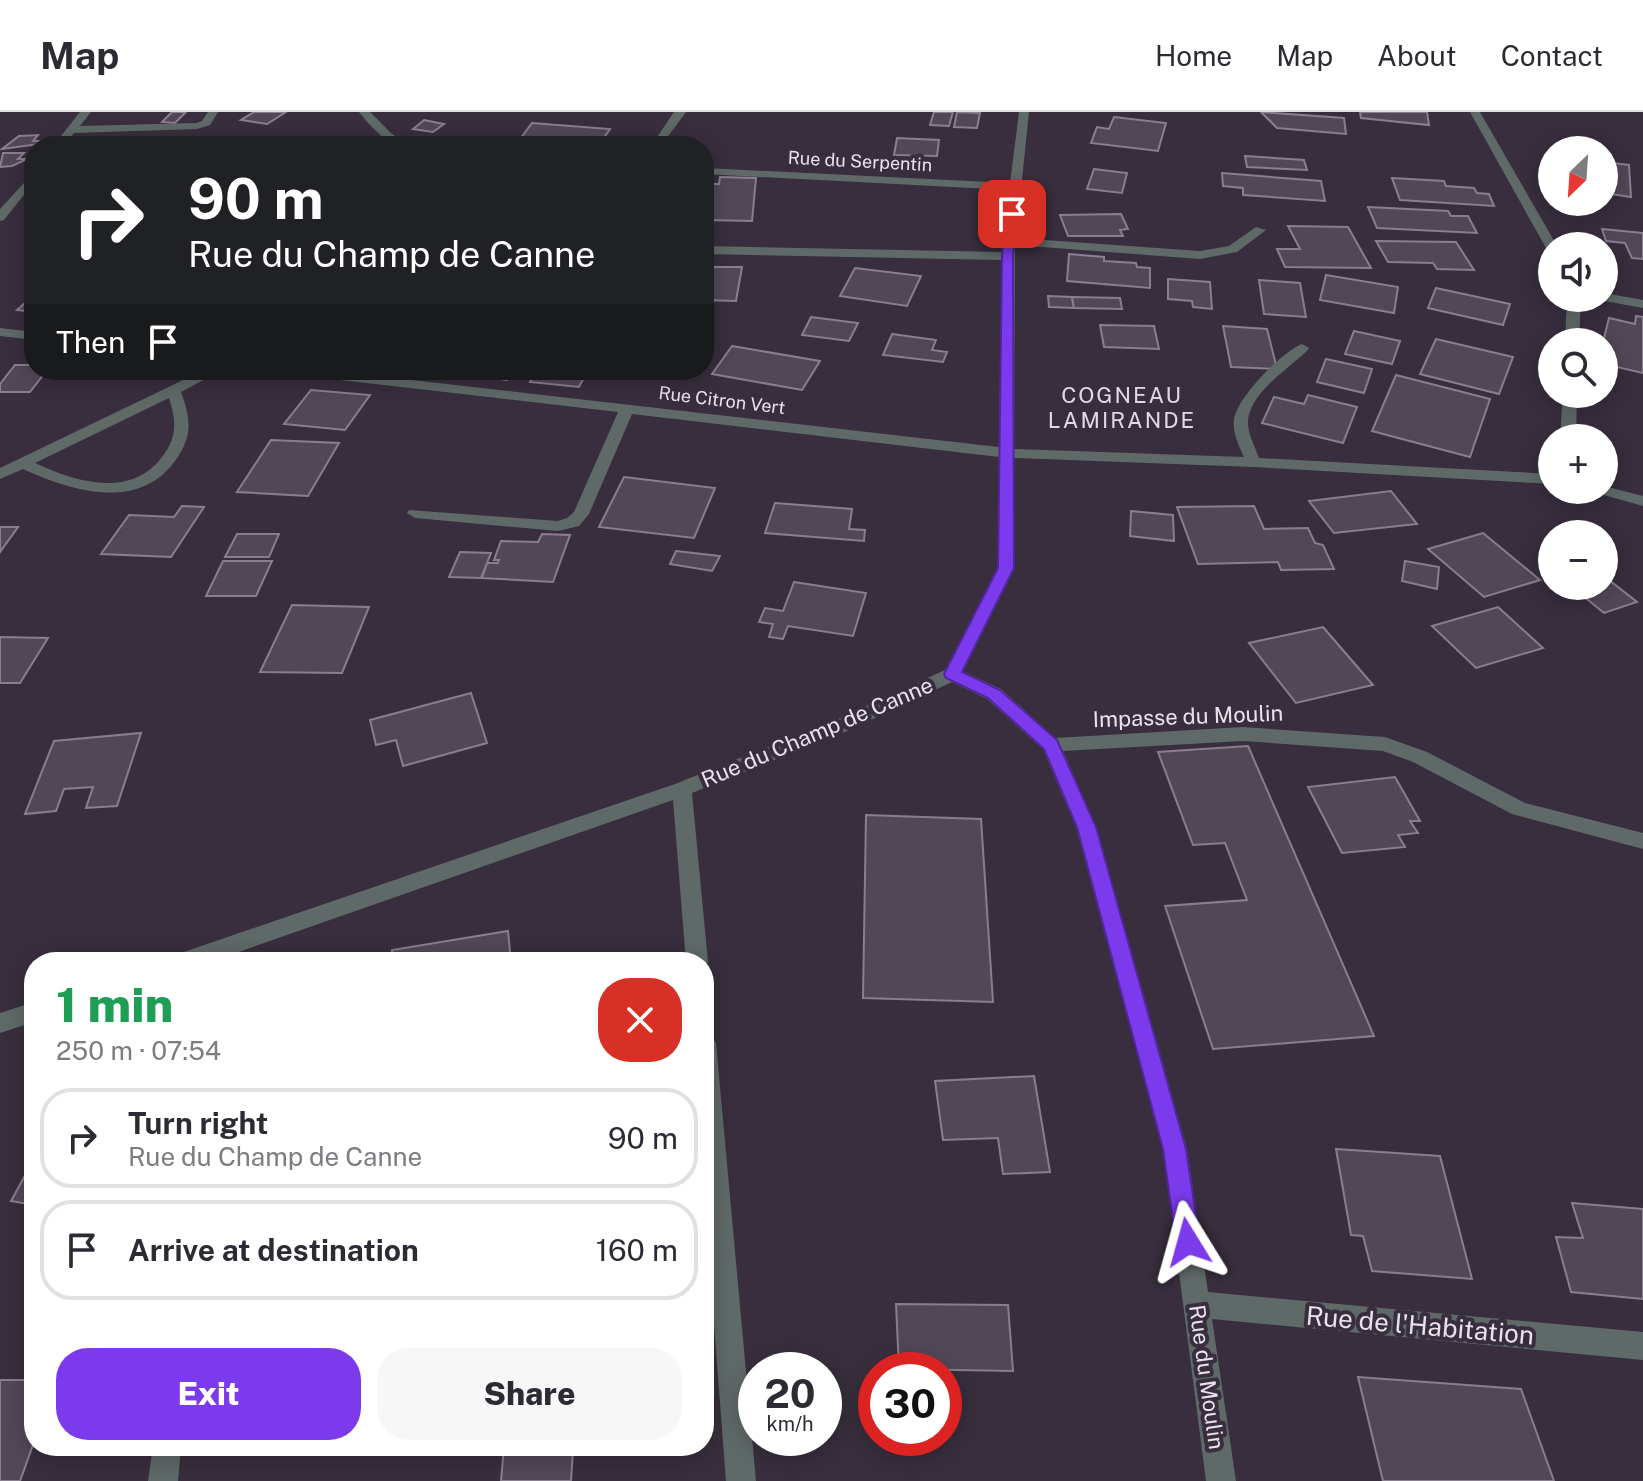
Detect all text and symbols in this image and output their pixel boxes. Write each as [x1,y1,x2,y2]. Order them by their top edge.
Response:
text: Map [40,33,119,78]
text: Home [1155,39,1232,72]
text: Map [1276,39,1333,72]
text: About [1377,39,1457,72]
text: Contact [1501,39,1603,72]
north arrow [1538,136,1618,216]
map controls [1538,136,1618,600]
street label: Rue du Serpentin [787,147,933,175]
text: 90 m [188,166,324,232]
icon: right [56,168,160,272]
pin [978,180,1046,248]
icon: arrive [990,192,1034,236]
button: sound [1538,232,1618,312]
text: Rue du Champ de Canne [188,233,595,275]
icon: arrive [141,320,185,364]
text: Then [56,324,125,360]
button: search [1538,328,1618,408]
street label: Rue Citron Vert [657,382,787,418]
district label: COGNEAU LAMIRANDE [1048,382,1196,433]
button: + [1538,424,1618,504]
button: − [1538,520,1618,600]
street label: Rue du Champ de Canne [697,671,937,793]
street label: Impasse du Moulin [1092,700,1284,732]
text: 1 min [56,976,173,1033]
button: close [598,978,682,1062]
text: 250 m · 07:54 [56,1035,221,1066]
text: Turn right [128,1105,268,1141]
icon: right [60,1116,104,1160]
text: 90 m [608,1120,678,1156]
text: Rue du Champ de Canne [128,1141,422,1172]
position arrow [1146,1200,1230,1284]
icon: arrive [60,1228,104,1272]
text: Arrive at destination [128,1232,419,1268]
text: 160 m [596,1232,678,1268]
street label: Rue de l'Habitation [1305,1300,1535,1350]
street label: Rue du Moulin [1184,1303,1230,1451]
button: Exit [56,1348,361,1440]
button: Share [377,1348,682,1440]
speed limit sign: 30 [858,1352,962,1456]
text: 20 [764,1370,816,1417]
text: km/h [766,1412,814,1436]

